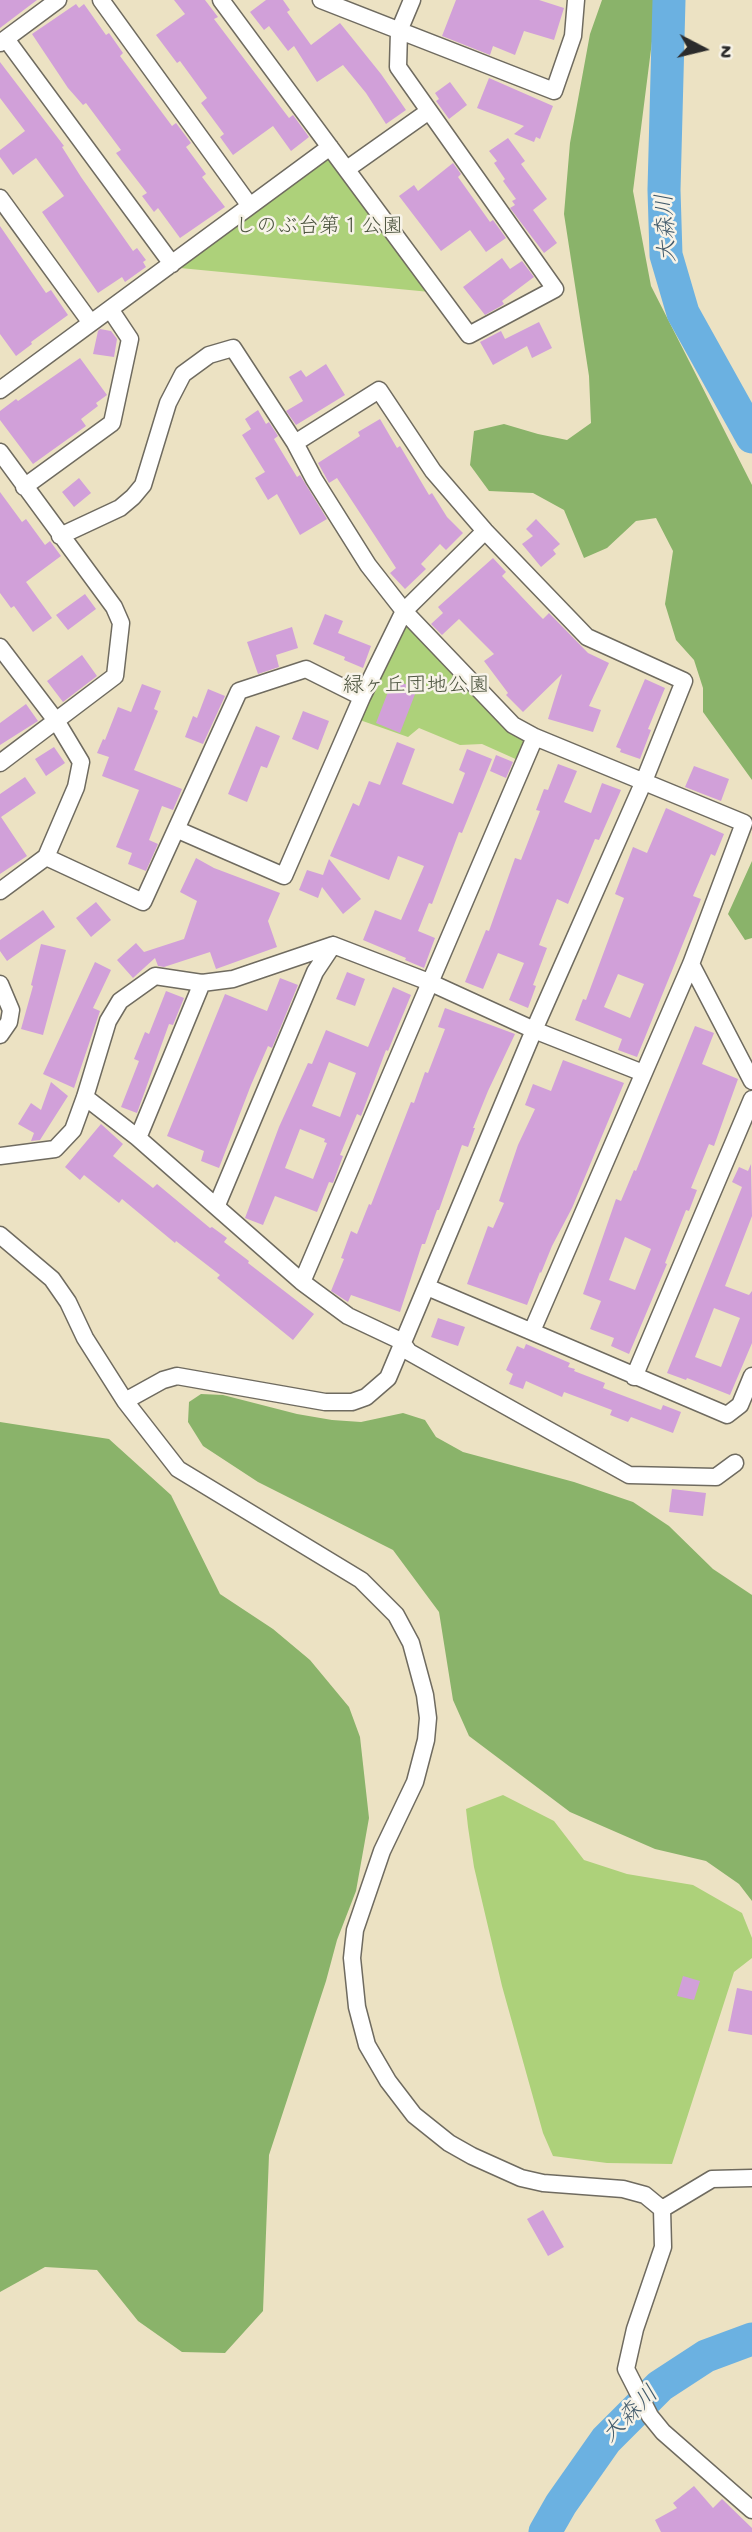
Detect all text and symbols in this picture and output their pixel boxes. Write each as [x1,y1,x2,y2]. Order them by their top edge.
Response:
north arrow [668,14,738,84]
text: N [712,44,737,59]
water label: 大森川 [653,193,685,263]
park label: しのぶ台第１公園 [235,216,403,242]
park label: 緑ヶ丘団地公園 [343,675,489,701]
water label: 大森川 [598,2382,666,2450]

